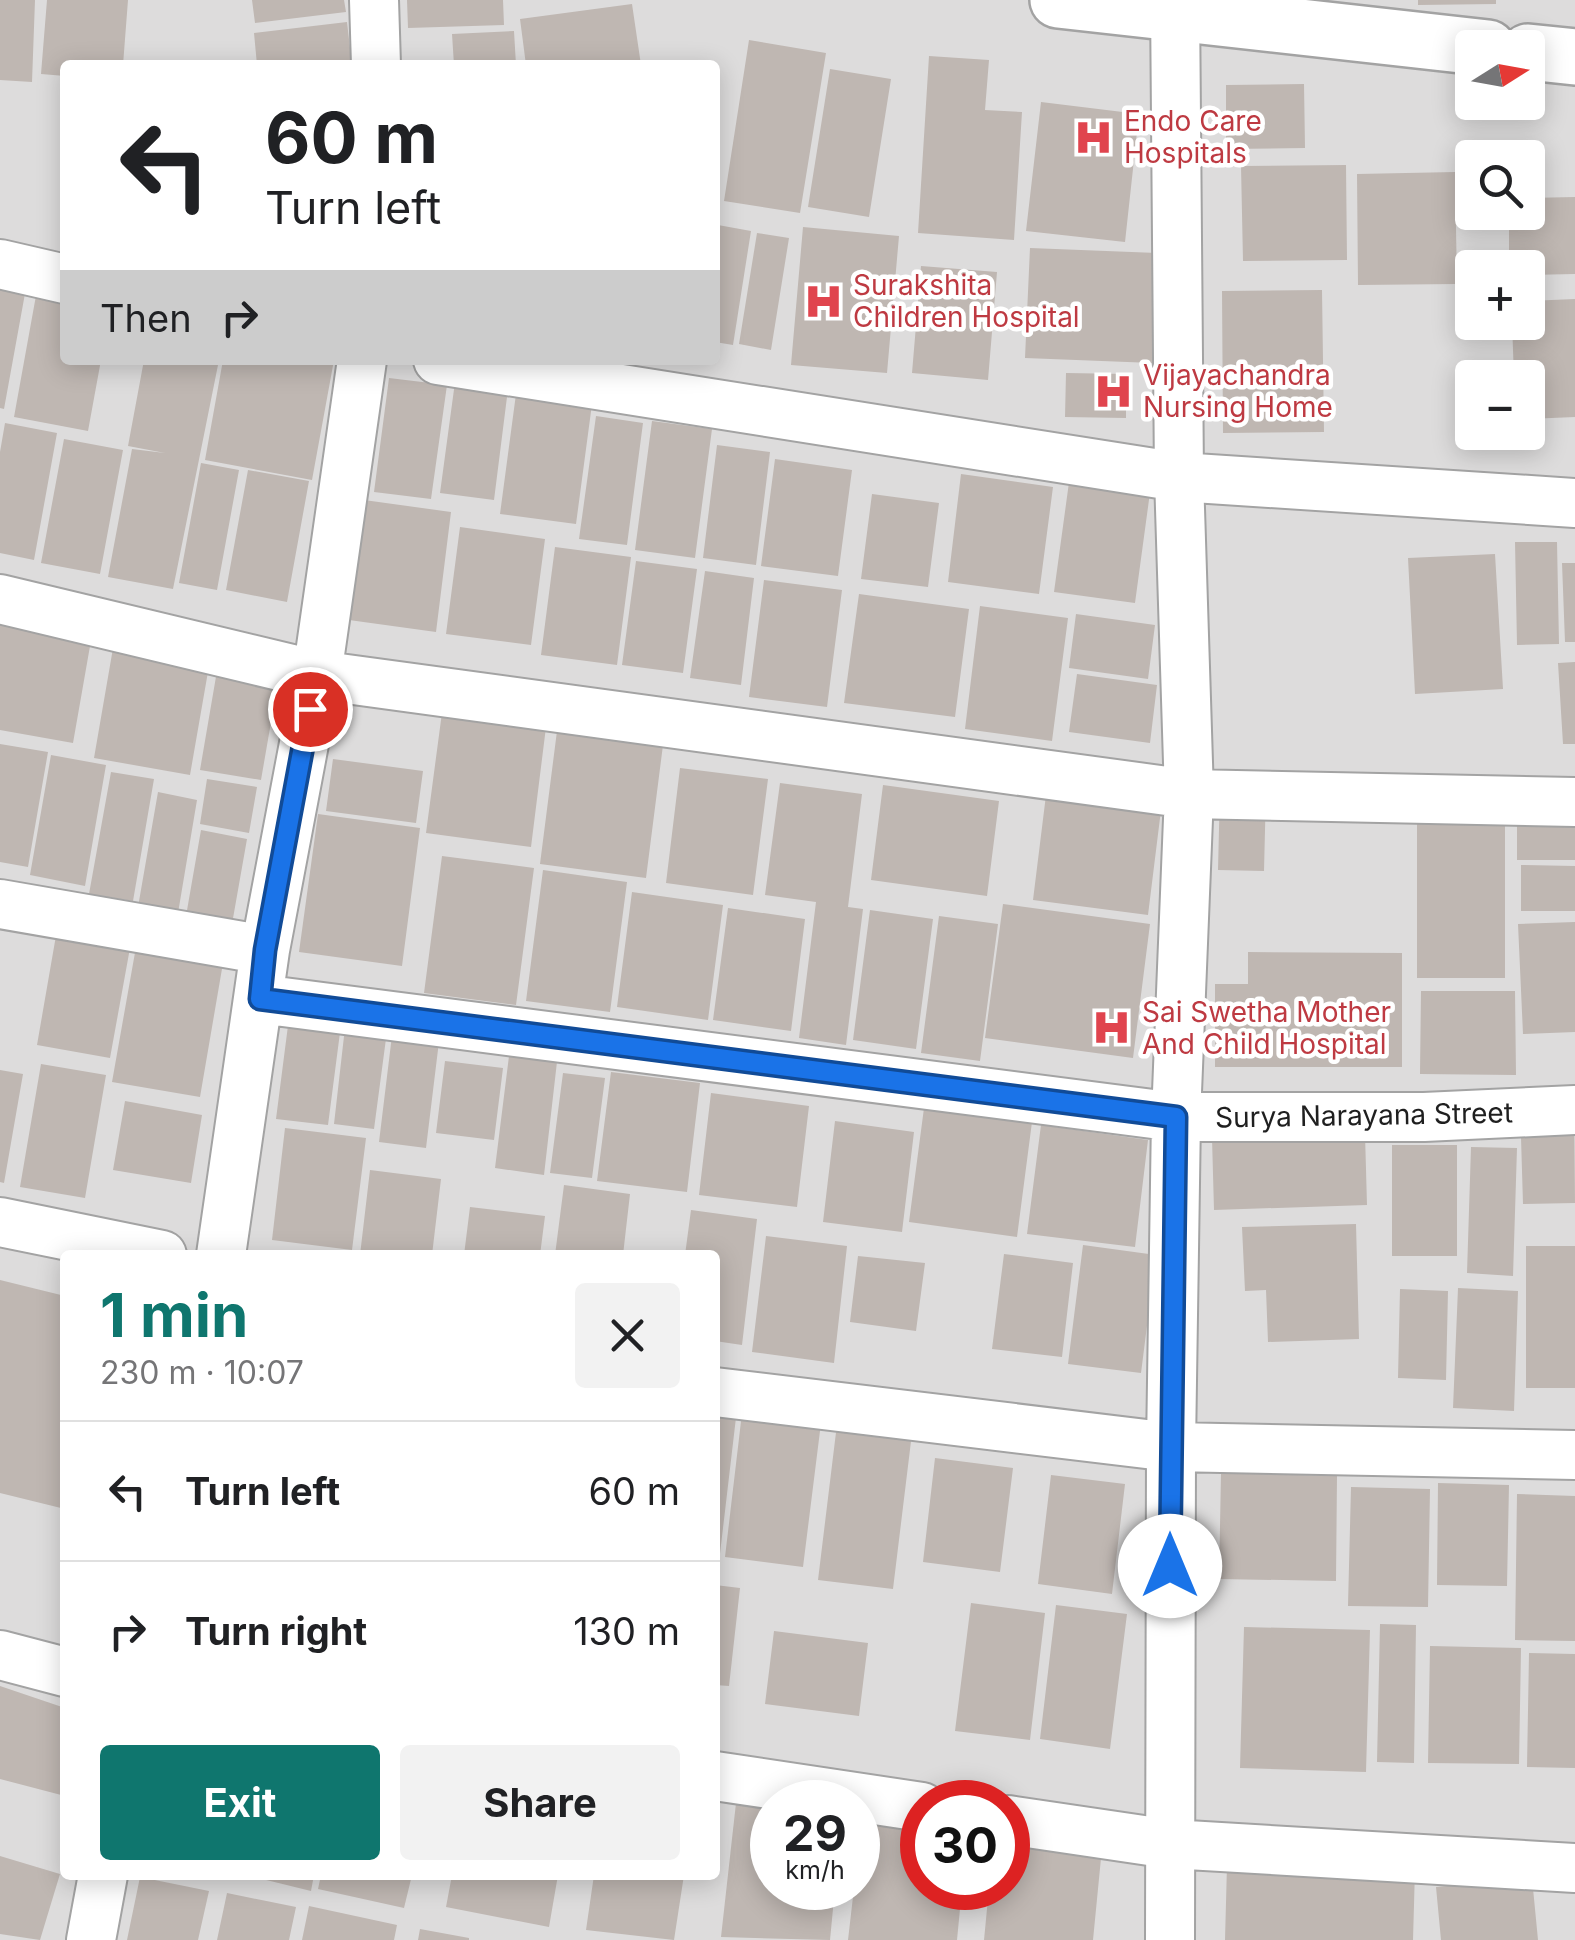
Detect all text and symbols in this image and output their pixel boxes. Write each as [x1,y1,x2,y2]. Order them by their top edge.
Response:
north arrow [1455,30,1545,120]
map controls [1455,30,1545,450]
text: 60 m [265,95,438,180]
icon: left [100,100,230,230]
place label: Endo Care Hospitals [1124,104,1262,170]
hospital icon: Endo Care Hospitals [1073,116,1115,158]
button: search [1455,140,1545,230]
text: Turn left [265,180,441,235]
button: + [1455,250,1545,340]
place label: Surakshita Children Hospital [853,268,1080,334]
hospital icon: Surakshita Children Hospital [802,280,844,322]
icon: right [212,290,267,345]
text: Then [100,295,192,341]
place label: Vijayachandra Nursing Home [1143,358,1333,424]
button: − [1455,360,1545,450]
hospital icon: Vijayachandra Nursing Home [1092,370,1134,412]
pin [268,667,353,752]
icon: arrive [283,682,338,737]
place label: Sai Swetha Mother And Child Hospital [1142,995,1391,1061]
hospital icon: Sai Swetha Mother And Child Hospital [1091,1007,1133,1049]
street label: Surya Narayana Street [1215,1095,1513,1135]
text: 1 min [100,1279,248,1351]
button: close [575,1283,680,1388]
text: 230 m · 10:07 [100,1353,304,1392]
icon: left [100,1464,155,1519]
text: Turn left [185,1468,340,1514]
text: 60 m [588,1468,680,1514]
position arrow [1118,1514,1222,1618]
icon: right [100,1604,155,1659]
text: Turn right [185,1608,367,1654]
text: 130 m [573,1608,680,1654]
button: Exit [100,1745,380,1860]
button: Share [400,1745,680,1860]
speed limit sign: 30 [900,1780,1030,1910]
text: 29 [783,1803,847,1863]
text: km/h [785,1855,845,1885]

